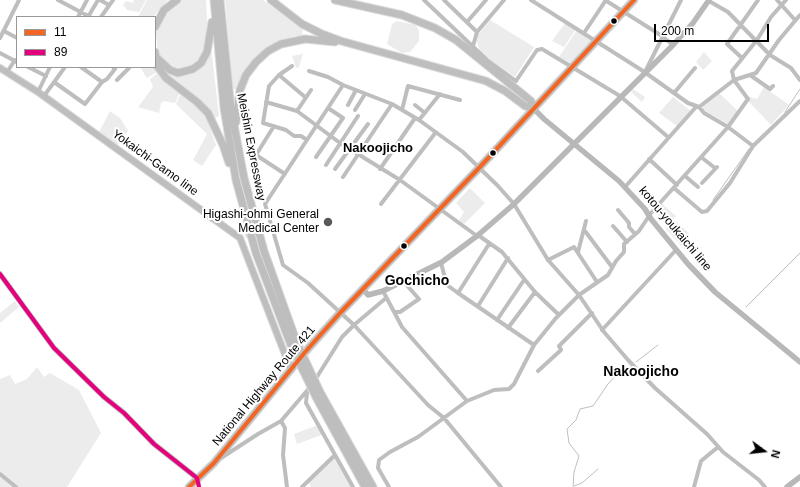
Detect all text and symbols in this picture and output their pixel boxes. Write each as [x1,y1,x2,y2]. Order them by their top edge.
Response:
legend [16,16,156,68]
unlabelled marker [609,16,619,26]
scale bar [656,16,771,42]
text: 200 m [661,24,694,38]
text: 11 [54,25,66,39]
text: 89 [54,45,67,59]
street label: Meishin Expressway [233,92,269,202]
street label: Yokaichi-Gamo line [109,127,201,199]
district label: Nakoojicho [343,140,413,156]
unlabelled marker [488,148,498,158]
street label: kotou-youkaichi line [636,184,714,274]
place label: Higashi-ohmi General Medical Center [203,208,319,236]
marker: Higashi-ohmi General Medical Center [322,216,334,228]
unlabelled marker [399,241,409,251]
district label: Gochicho [385,273,449,289]
street label: National Highway Route 421 [210,323,318,449]
district label: Nakoojicho [603,364,679,380]
north arrow [744,431,784,471]
text: N [769,449,782,459]

